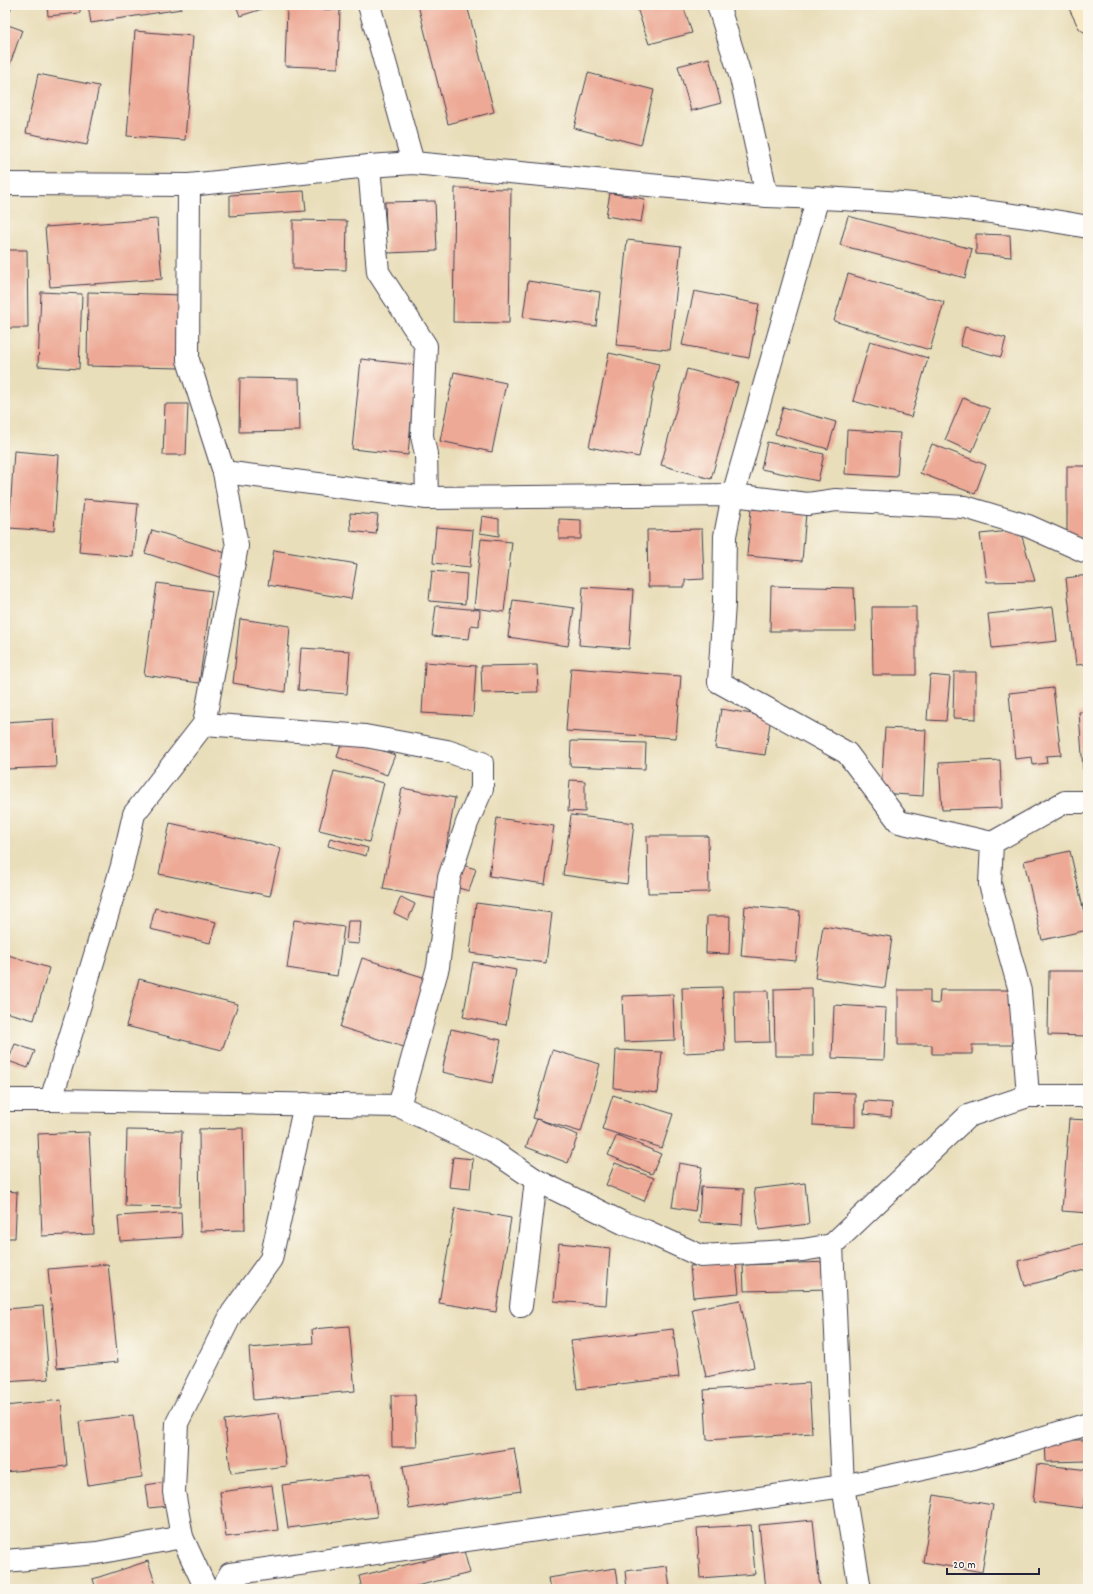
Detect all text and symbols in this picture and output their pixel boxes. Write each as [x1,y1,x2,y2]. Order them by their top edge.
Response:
scale bar [947,1550,1039,1576]
text: 20 m [953,1557,976,1574]

